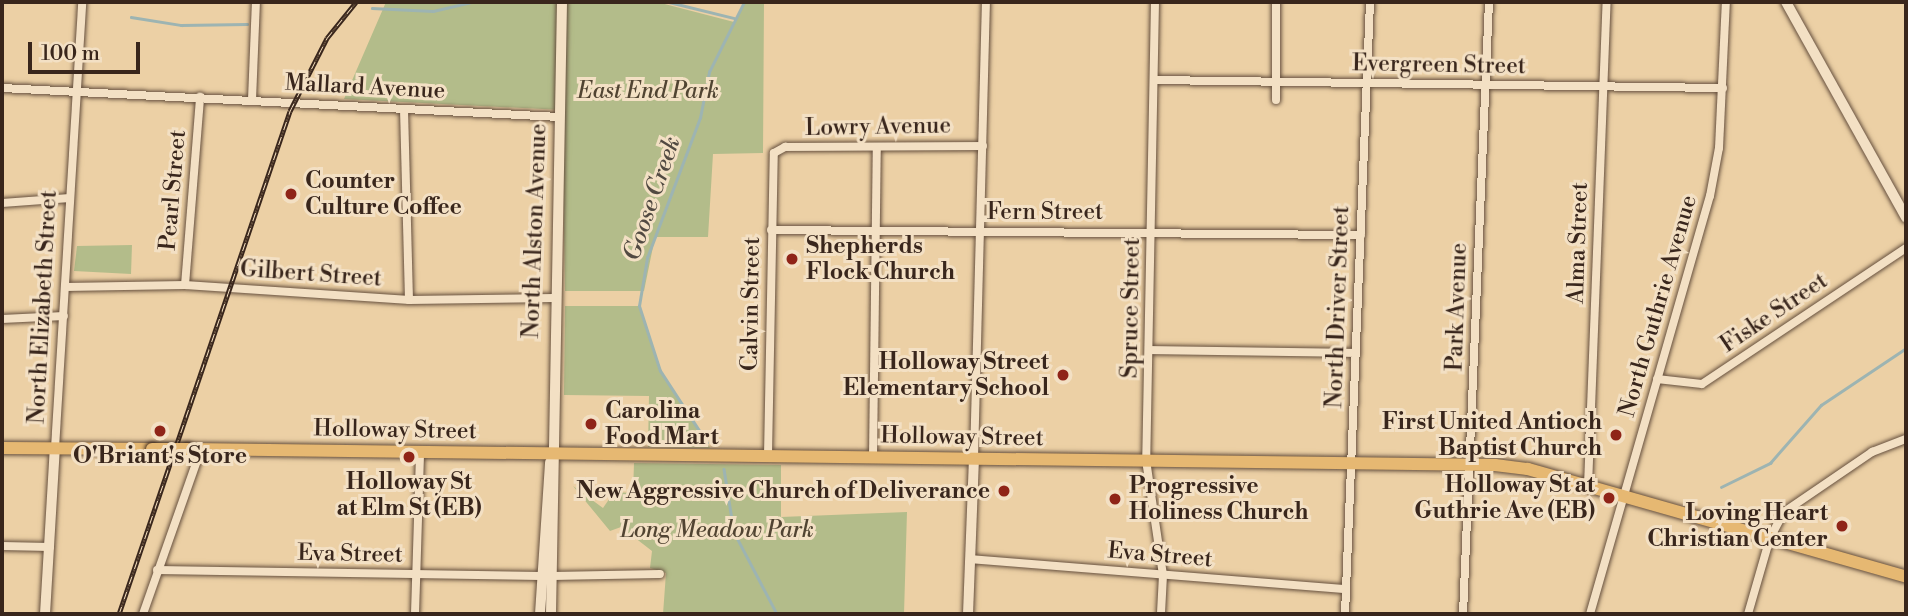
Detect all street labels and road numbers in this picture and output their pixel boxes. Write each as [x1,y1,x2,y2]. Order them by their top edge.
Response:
street label: Evergreen Street [1352,50,1526,80]
street label: Mallard Avenue [284,69,446,105]
street label: Lowry Avenue [805,112,951,142]
street label: North Alston Avenue [517,123,553,339]
street label: Pearl Street [154,128,192,252]
street label: Alma Street [1562,182,1594,304]
street label: North Elizabeth Street [23,189,63,425]
street label: North Guthrie Avenue [1613,192,1703,420]
street label: Fern Street [987,198,1103,226]
street label: North Driver Street [1321,205,1355,409]
street label: Calvin Street [736,237,766,371]
street label: Spruce Street [1116,237,1146,379]
street label: Park Avenue [1441,242,1473,372]
street label: Gilbert Street [239,255,383,293]
street label: Fiske Street [1715,267,1833,359]
street label: Holloway Street [313,415,477,445]
street label: Holloway Street [880,422,1044,452]
street label: Eva Street [1106,537,1214,573]
street label: Eva Street [297,539,403,569]

